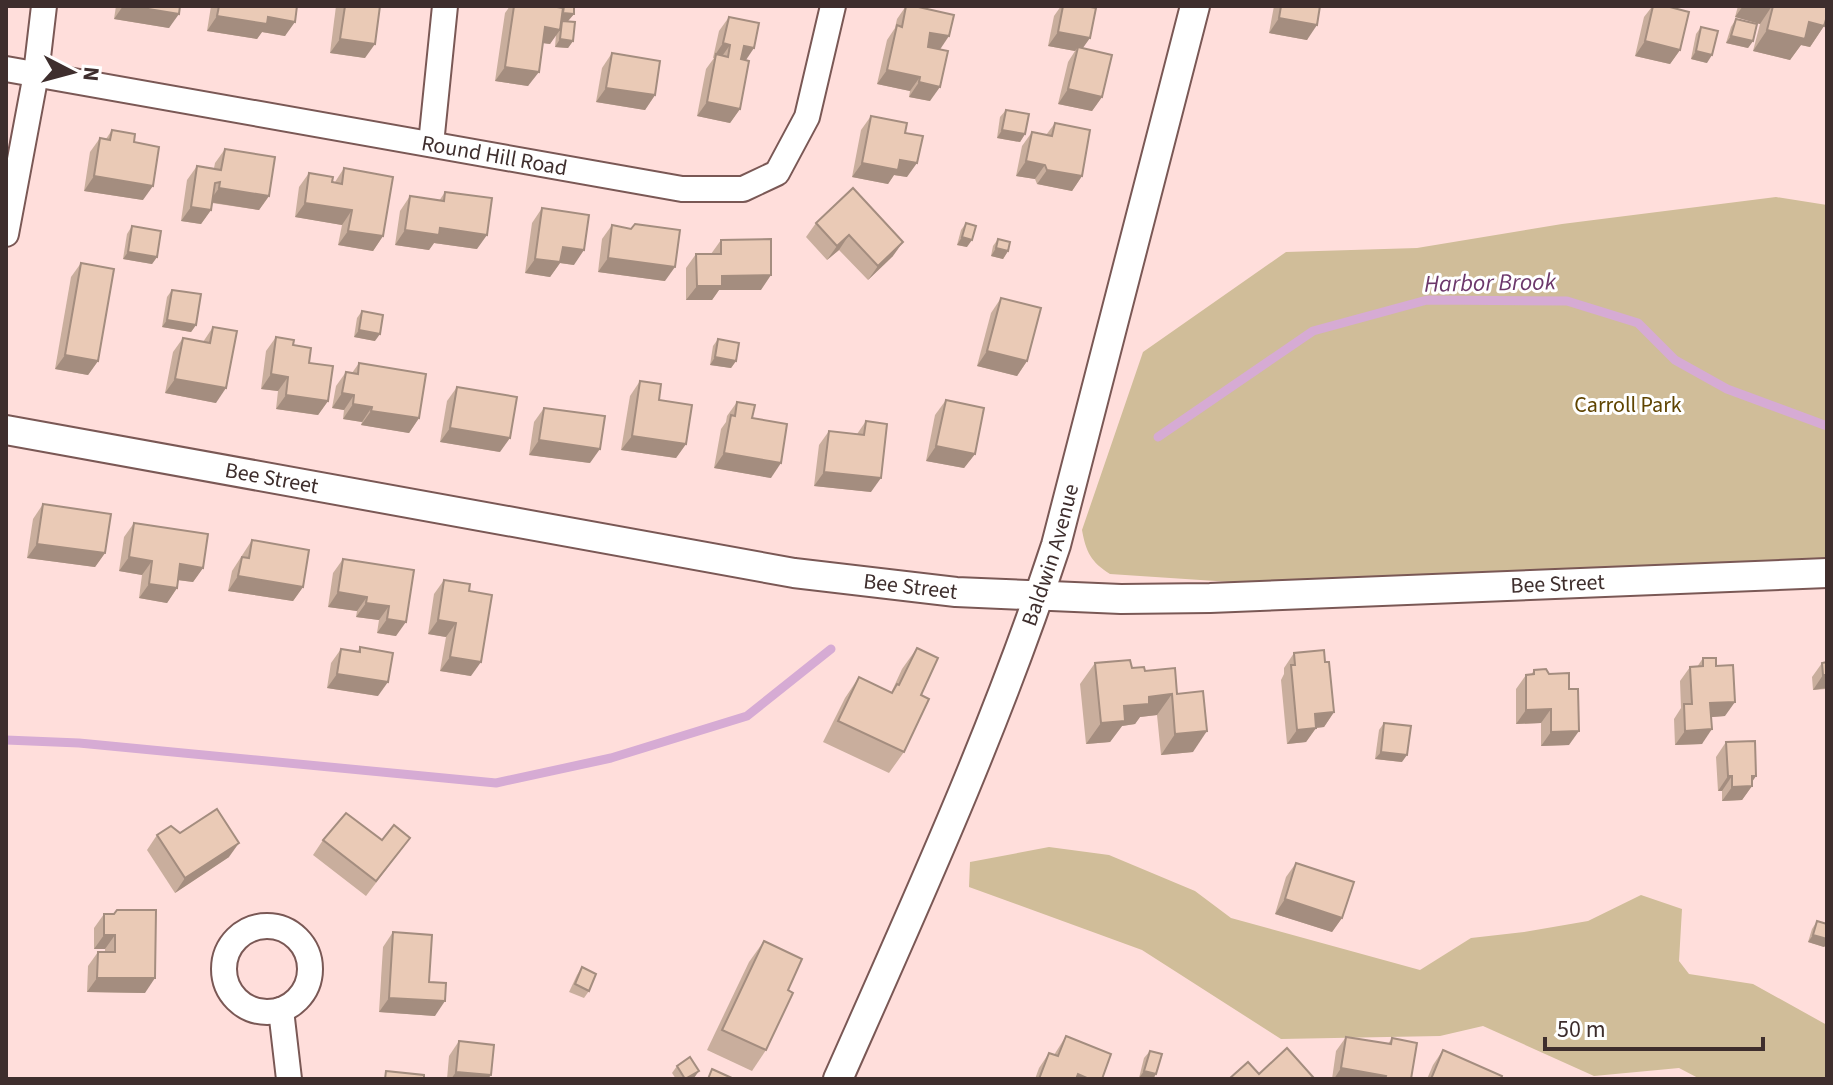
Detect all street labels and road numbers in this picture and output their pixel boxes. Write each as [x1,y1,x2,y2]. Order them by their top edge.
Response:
street label: Round Hill Road [419,127,570,184]
street label: Bee Street [222,454,321,502]
street label: Baldwin Avenue [1013,480,1087,631]
street label: Bee Street [862,565,960,608]
street label: Bee Street [1510,566,1606,602]

